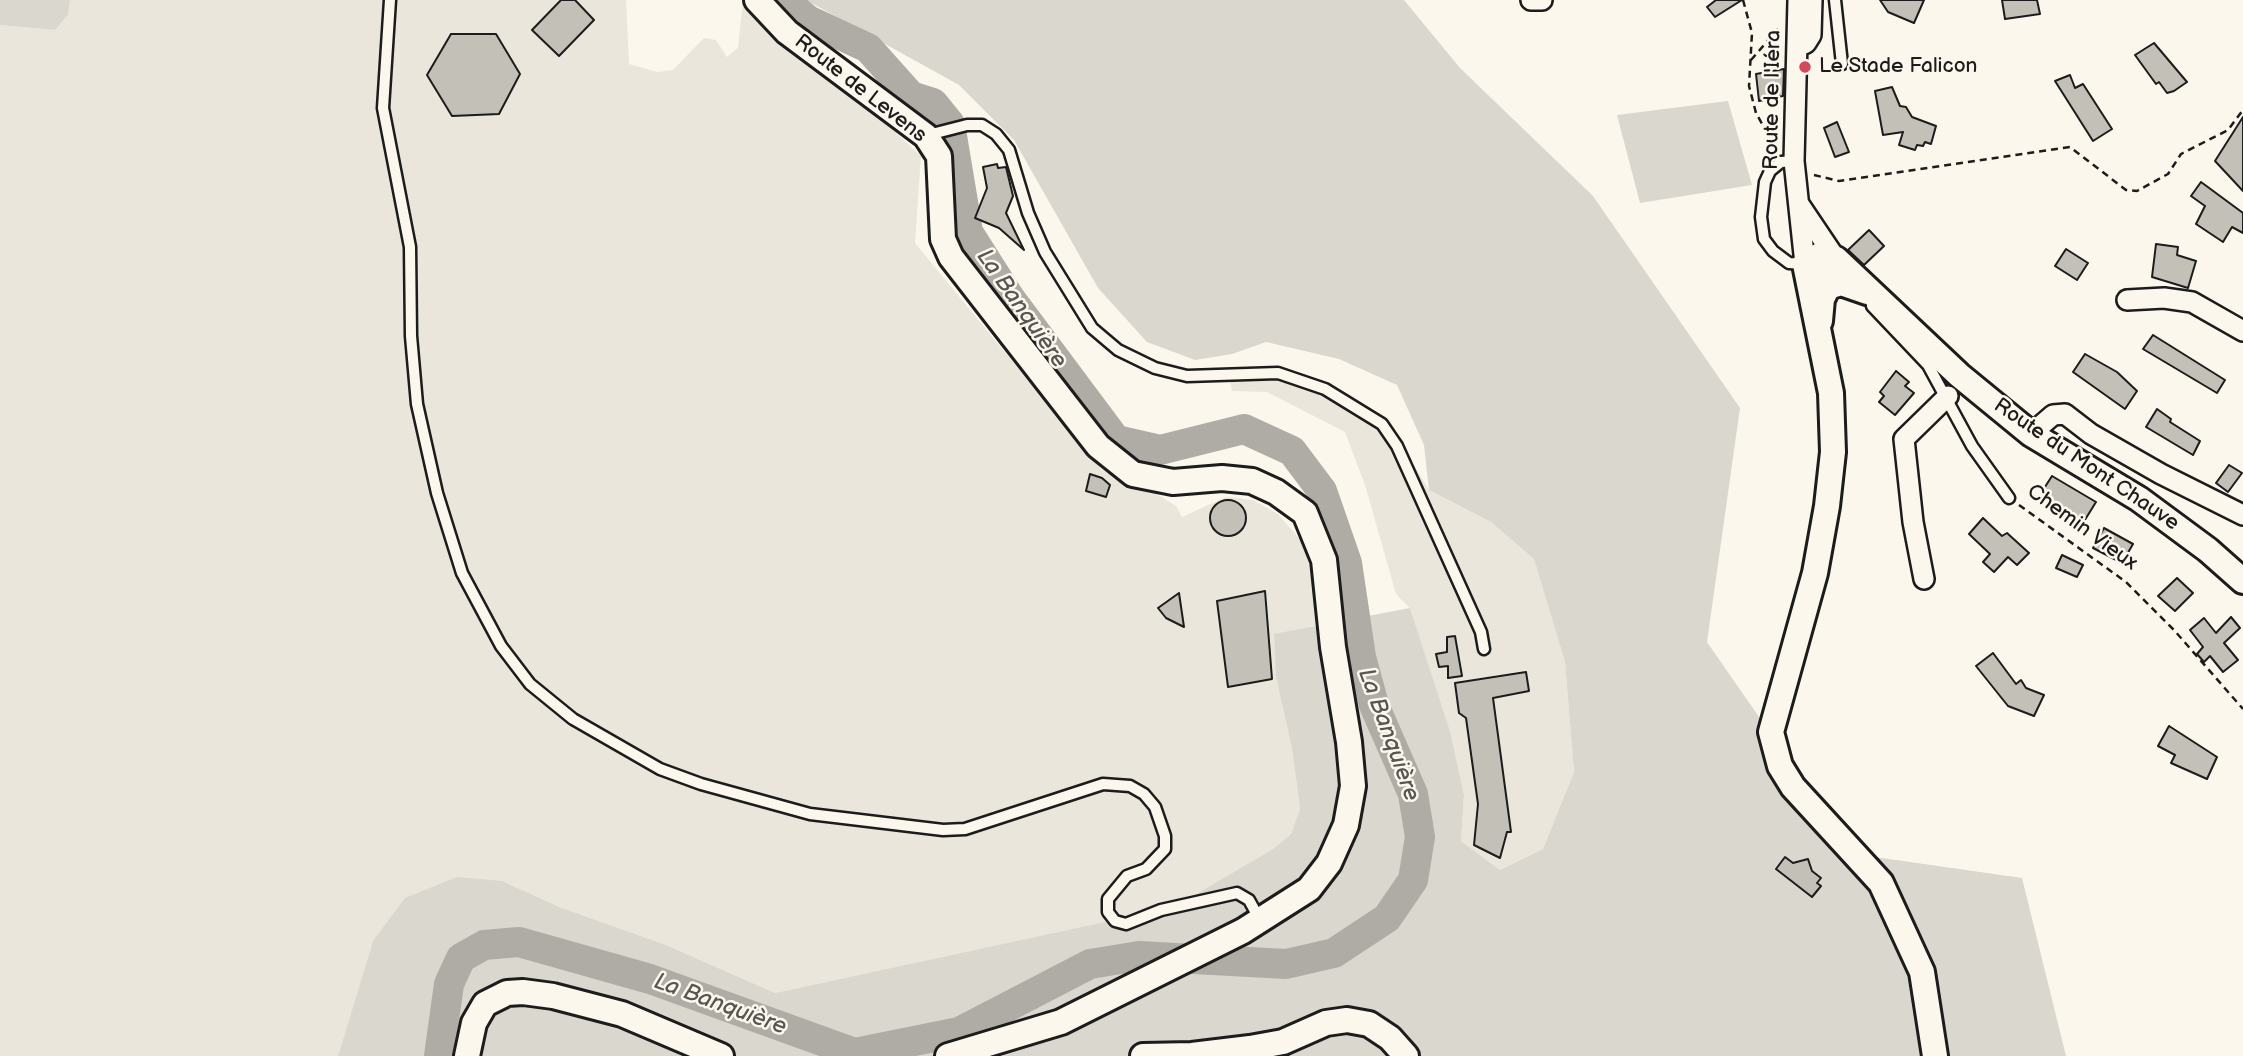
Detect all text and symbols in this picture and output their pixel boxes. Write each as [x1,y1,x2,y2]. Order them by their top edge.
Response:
street label: Route de Levens [789,30,931,148]
street label: Route de l'Iéra [1759,30,1787,170]
place label: Le Stade Falicon [1819,54,1977,80]
marker: Le Stade Falicon [1797,59,1813,75]
water label: La Banquière [970,244,1072,374]
street label: Route du Mont Chauve [1989,394,2183,536]
street label: Chemin Vieux [2022,479,2142,577]
water label: La Banquière [1351,665,1425,805]
water label: La Banquière [650,968,790,1042]

